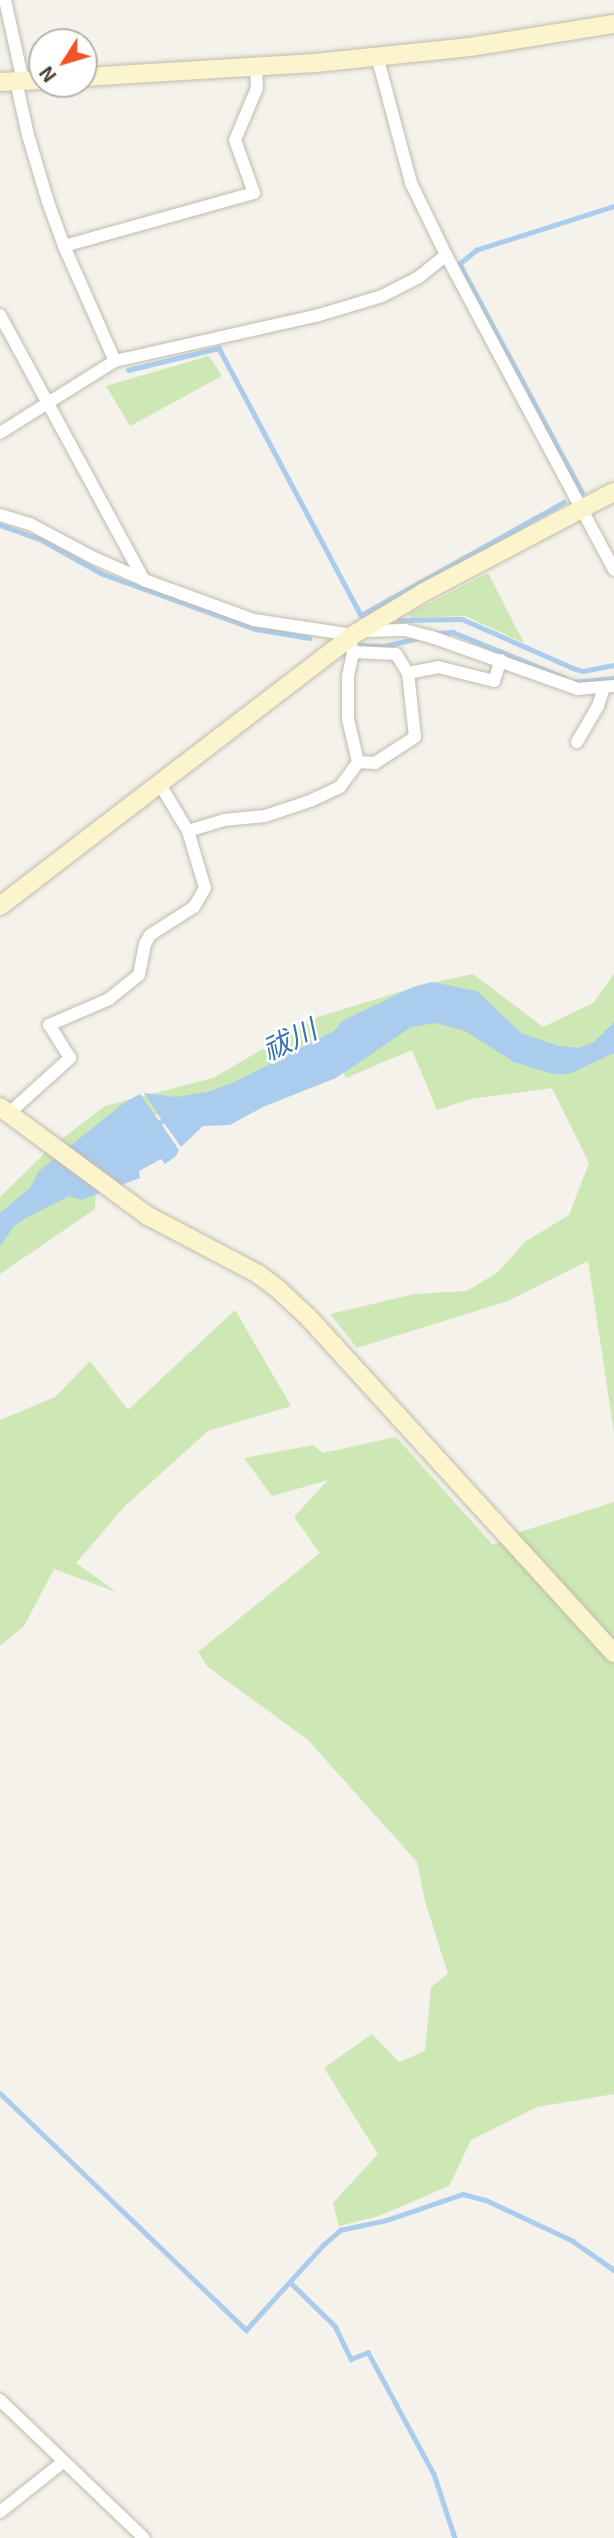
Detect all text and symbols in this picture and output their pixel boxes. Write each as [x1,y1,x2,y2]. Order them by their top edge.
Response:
north arrow [28,28,98,98]
text: N [34,62,61,87]
water label: 祓川 [256,1012,322,1066]

